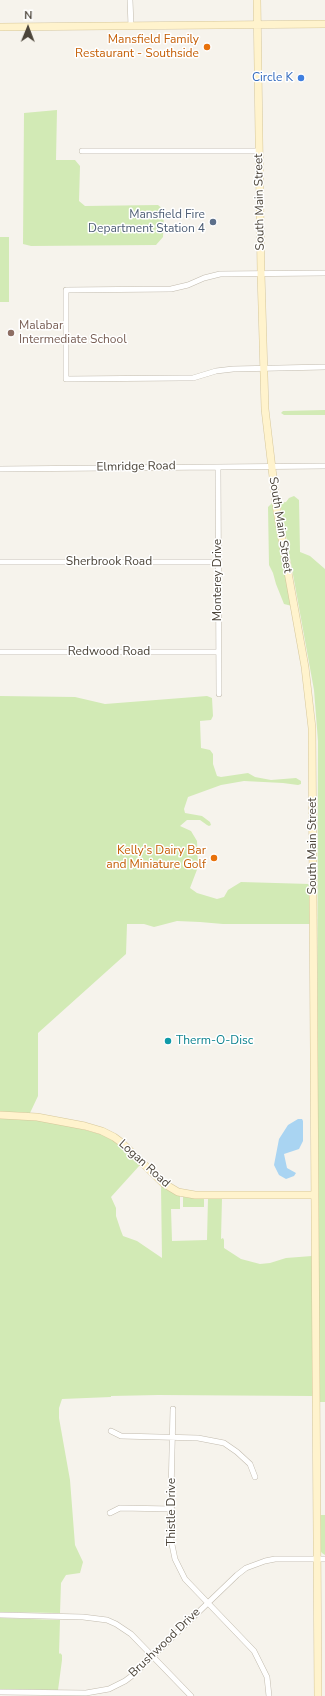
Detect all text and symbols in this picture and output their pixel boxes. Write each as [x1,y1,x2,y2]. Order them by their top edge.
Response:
north arrow [8,8,48,48]
text: N [24,8,32,23]
place label: Mansfield Family Restaurant - Southside [75,33,199,61]
marker: Mansfield Family Restaurant - Southside [202,42,212,52]
place label: Circle K [252,71,293,85]
marker: Circle K [296,73,306,83]
street label: South Main Street [252,153,268,251]
place label: Mansfield Fire Department Station 4 [88,208,205,236]
marker: Mansfield Fire Department Station 4 [208,217,218,227]
place label: Malabar Intermediate School [19,319,127,347]
marker: Malabar Intermediate School [6,328,16,338]
street label: Elmridge Road [96,459,176,475]
street label: South Main Street [265,476,295,574]
street label: Monterey Drive [211,539,225,621]
street label: Sherbrook Road [66,555,152,569]
street label: Redwood Road [68,645,150,659]
street label: South Main Street [306,798,320,894]
place label: Kelly's Dairy Bar and Miniature Golf [106,844,206,872]
marker: Kelly's Dairy Bar and Miniature Golf [209,853,219,863]
place label: Therm-O-Disc [176,1034,253,1048]
marker: Therm-O-Disc [163,1036,173,1046]
street label: Logan Road [115,1137,173,1191]
street label: Thistle Drive [165,1478,179,1546]
street label: Brushwood Drive [126,1605,204,1681]

